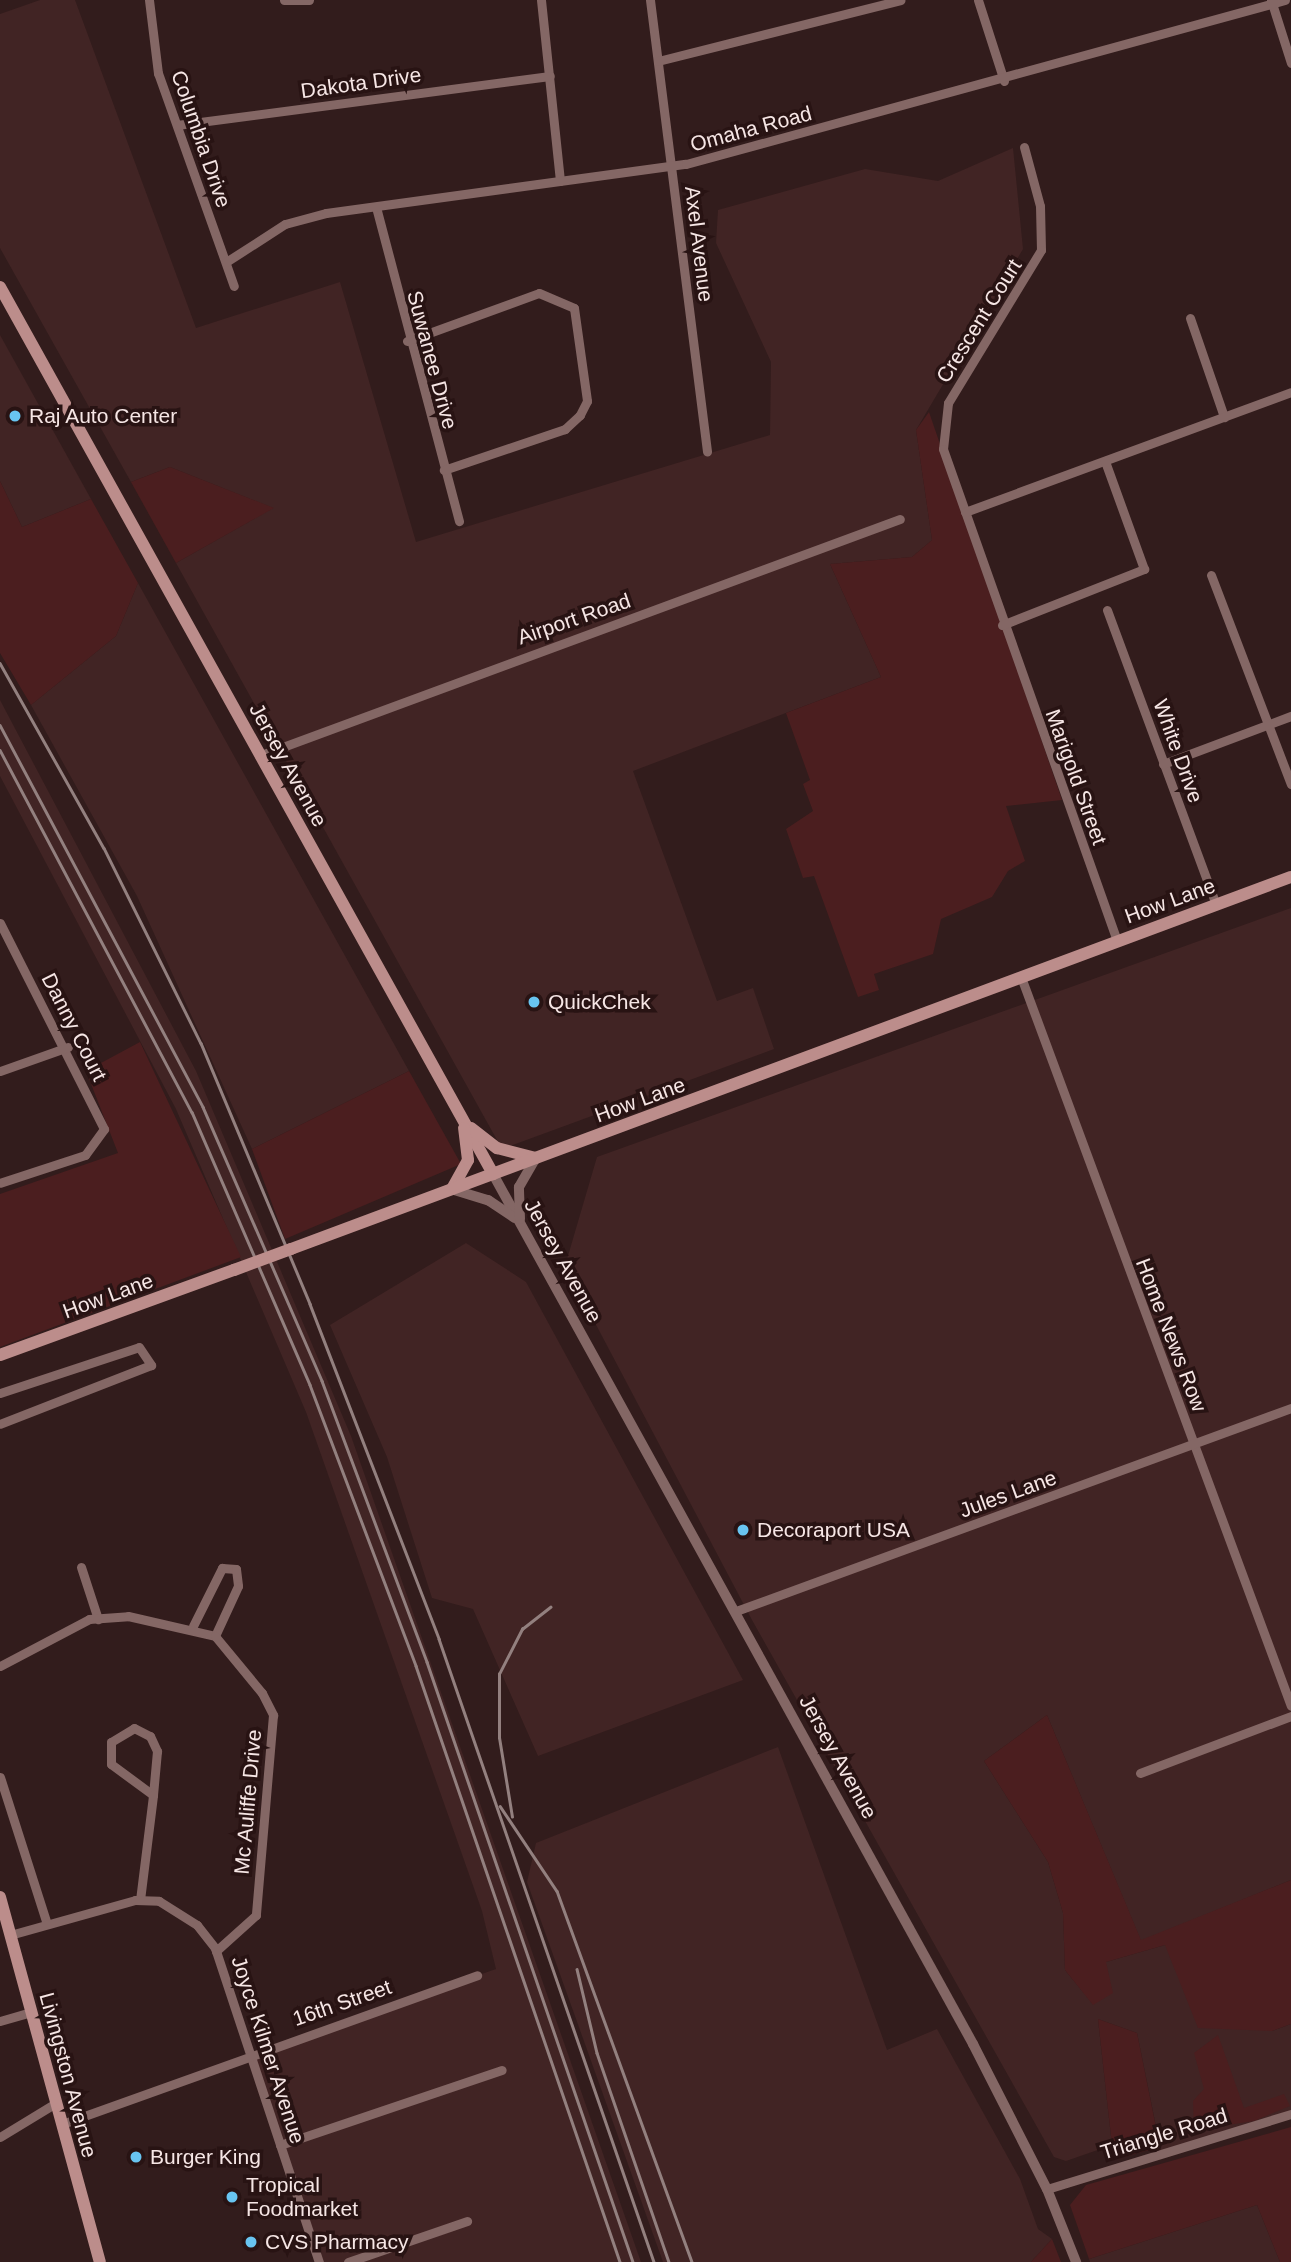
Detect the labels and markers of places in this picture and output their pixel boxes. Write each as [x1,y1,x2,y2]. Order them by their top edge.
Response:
place label: Raj Auto Center [29,403,178,429]
marker: Raj Auto Center [7,408,23,424]
place label: QuickChek [548,989,651,1015]
marker: QuickChek [526,994,542,1010]
place label: Decoraport USA [757,1517,910,1543]
marker: Decoraport USA [735,1522,751,1538]
place label: Burger King [150,2144,261,2170]
marker: Burger King [128,2149,144,2165]
place label: Tropical Foodmarket [246,2172,358,2222]
marker: Tropical Foodmarket [224,2189,240,2205]
place label: CVS Pharmacy [265,2229,409,2255]
marker: CVS Pharmacy [243,2234,259,2250]

